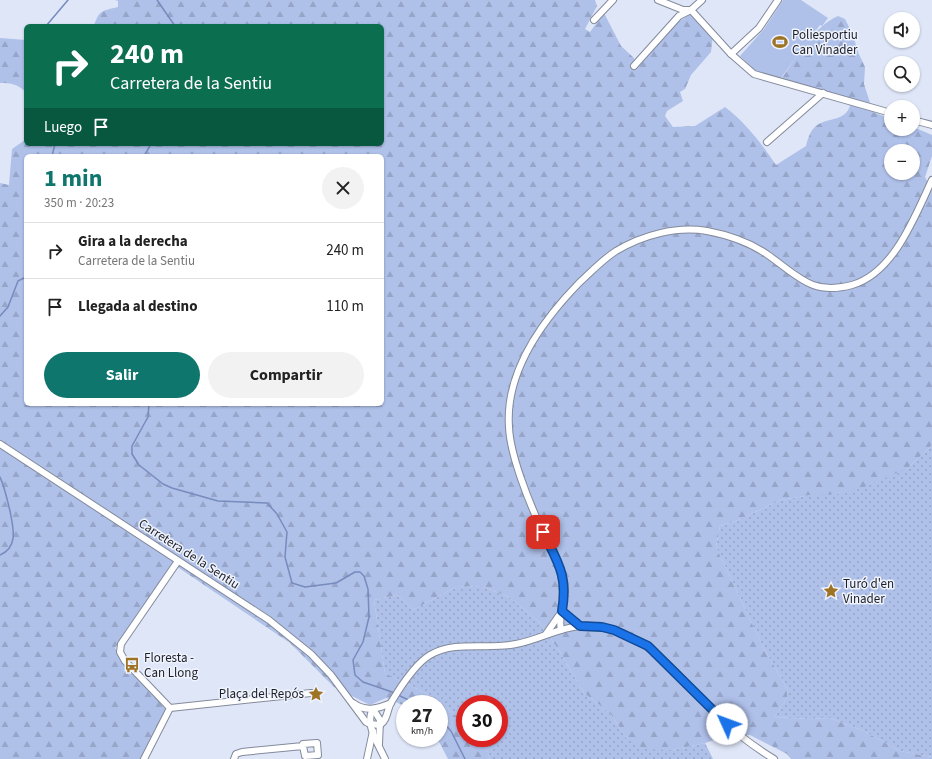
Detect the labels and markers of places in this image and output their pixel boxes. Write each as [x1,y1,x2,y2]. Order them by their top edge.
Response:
place label: Poliesportiu Can Vinader [792,26,858,59]
sports icon: Poliesportiu Can Vinader [771,33,789,51]
pin [526,515,560,549]
place label: Turó d'en Vinader [843,575,894,608]
place icon: Turó d'en Vinader [822,582,840,600]
place label: Floresta - Can Llong [144,649,198,682]
bus stop icon: Floresta - Can Llong [123,656,141,674]
place label: Plaça del Repós [219,685,305,703]
place icon: Plaça del Repós [307,685,325,703]

